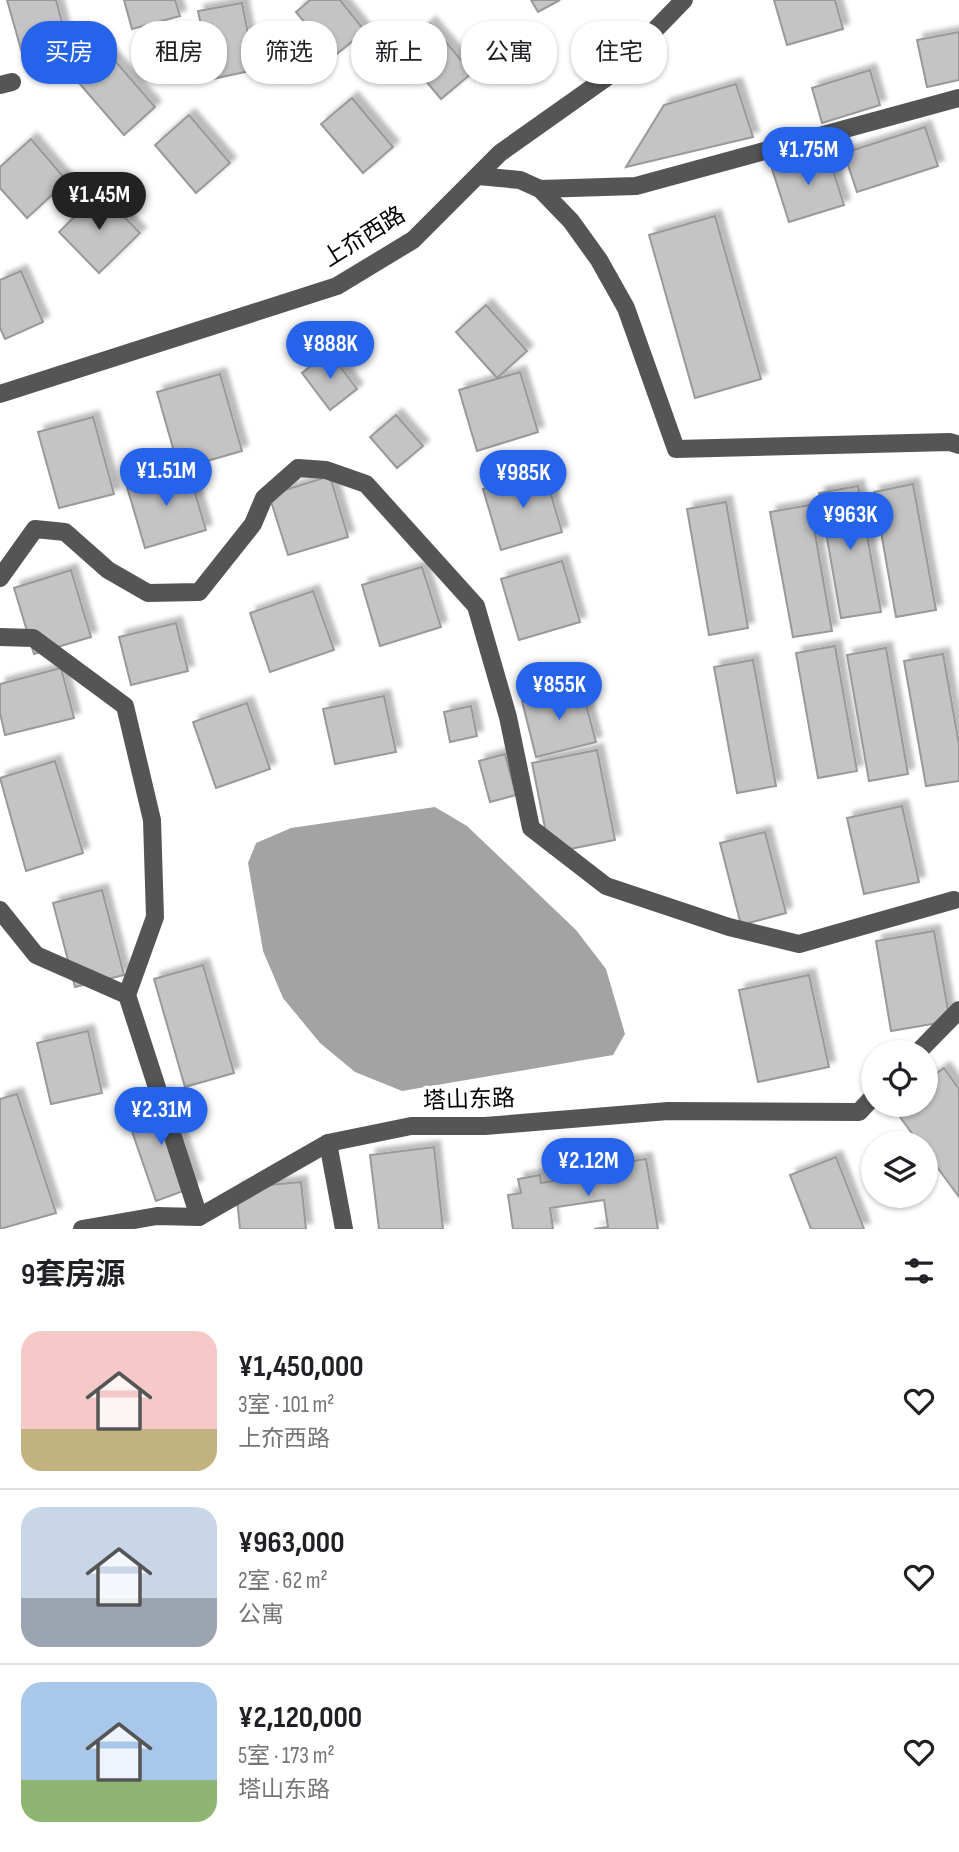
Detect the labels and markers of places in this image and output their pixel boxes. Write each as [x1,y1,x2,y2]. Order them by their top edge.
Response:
pin: ¥1.75M [751,128,865,187]
pin: ¥1.45M [42,173,156,232]
pin: ¥888K [281,322,379,381]
pin: ¥1.51M [109,448,223,508]
pin: ¥985K [474,450,572,510]
pin: ¥963K [801,492,899,552]
pin: ¥855K [510,662,608,722]
pin: ¥2.31M [104,1088,218,1147]
pin: ¥2.12M [531,1138,645,1198]

